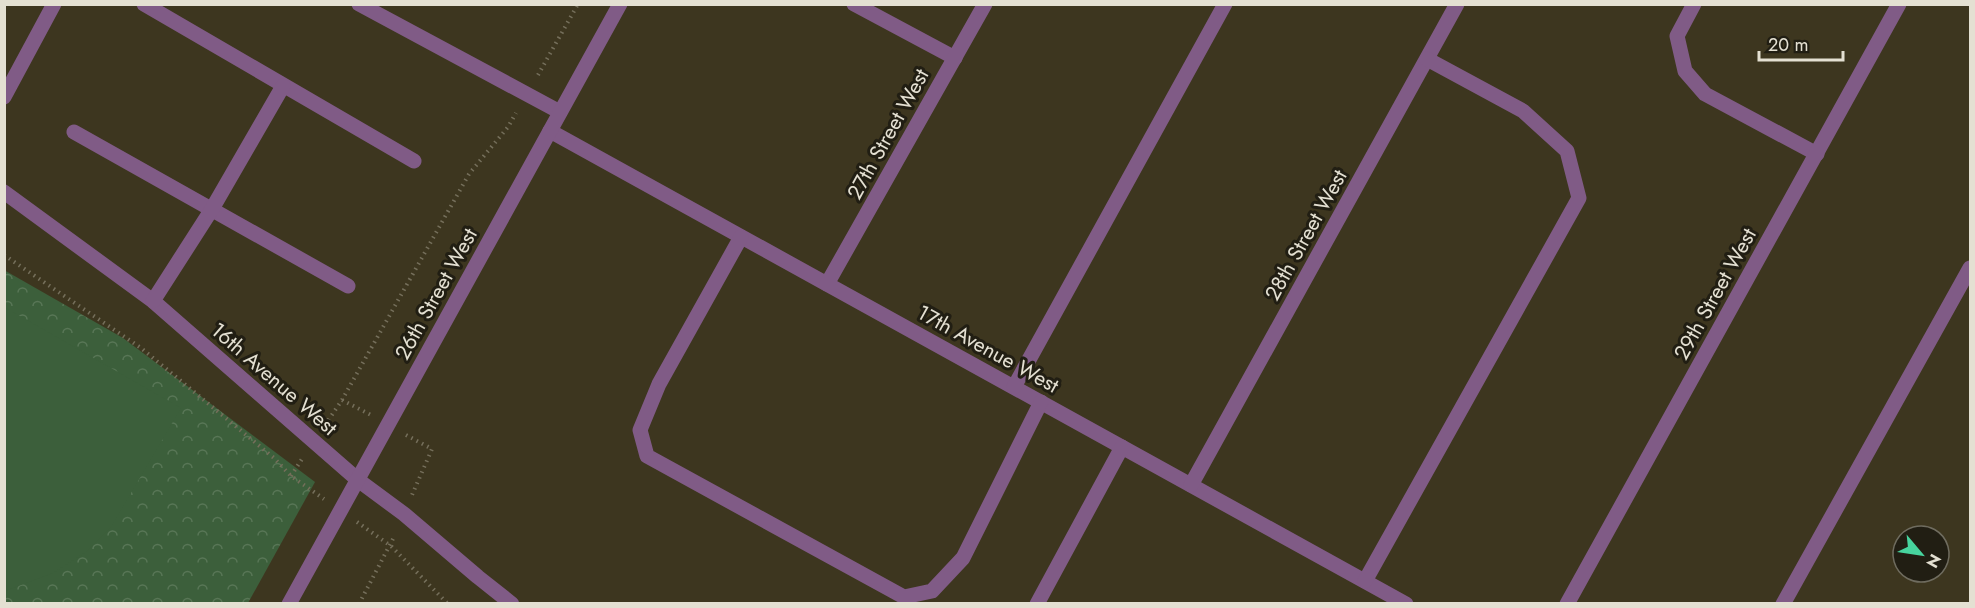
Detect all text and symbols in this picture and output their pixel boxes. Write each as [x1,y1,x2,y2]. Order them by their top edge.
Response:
scale bar [1759,24,1843,62]
text: 20 m [1768,32,1808,58]
street label: 27th Street West [840,63,936,205]
street label: 28th Street West [1258,164,1354,306]
street label: 26th Street West [387,223,485,365]
street label: 29th Street West [1666,223,1764,365]
street label: 17th Avenue West [912,298,1064,400]
street label: 16th Avenue West [204,316,344,442]
north arrow [1891,524,1951,584]
text: N [1921,550,1947,572]

